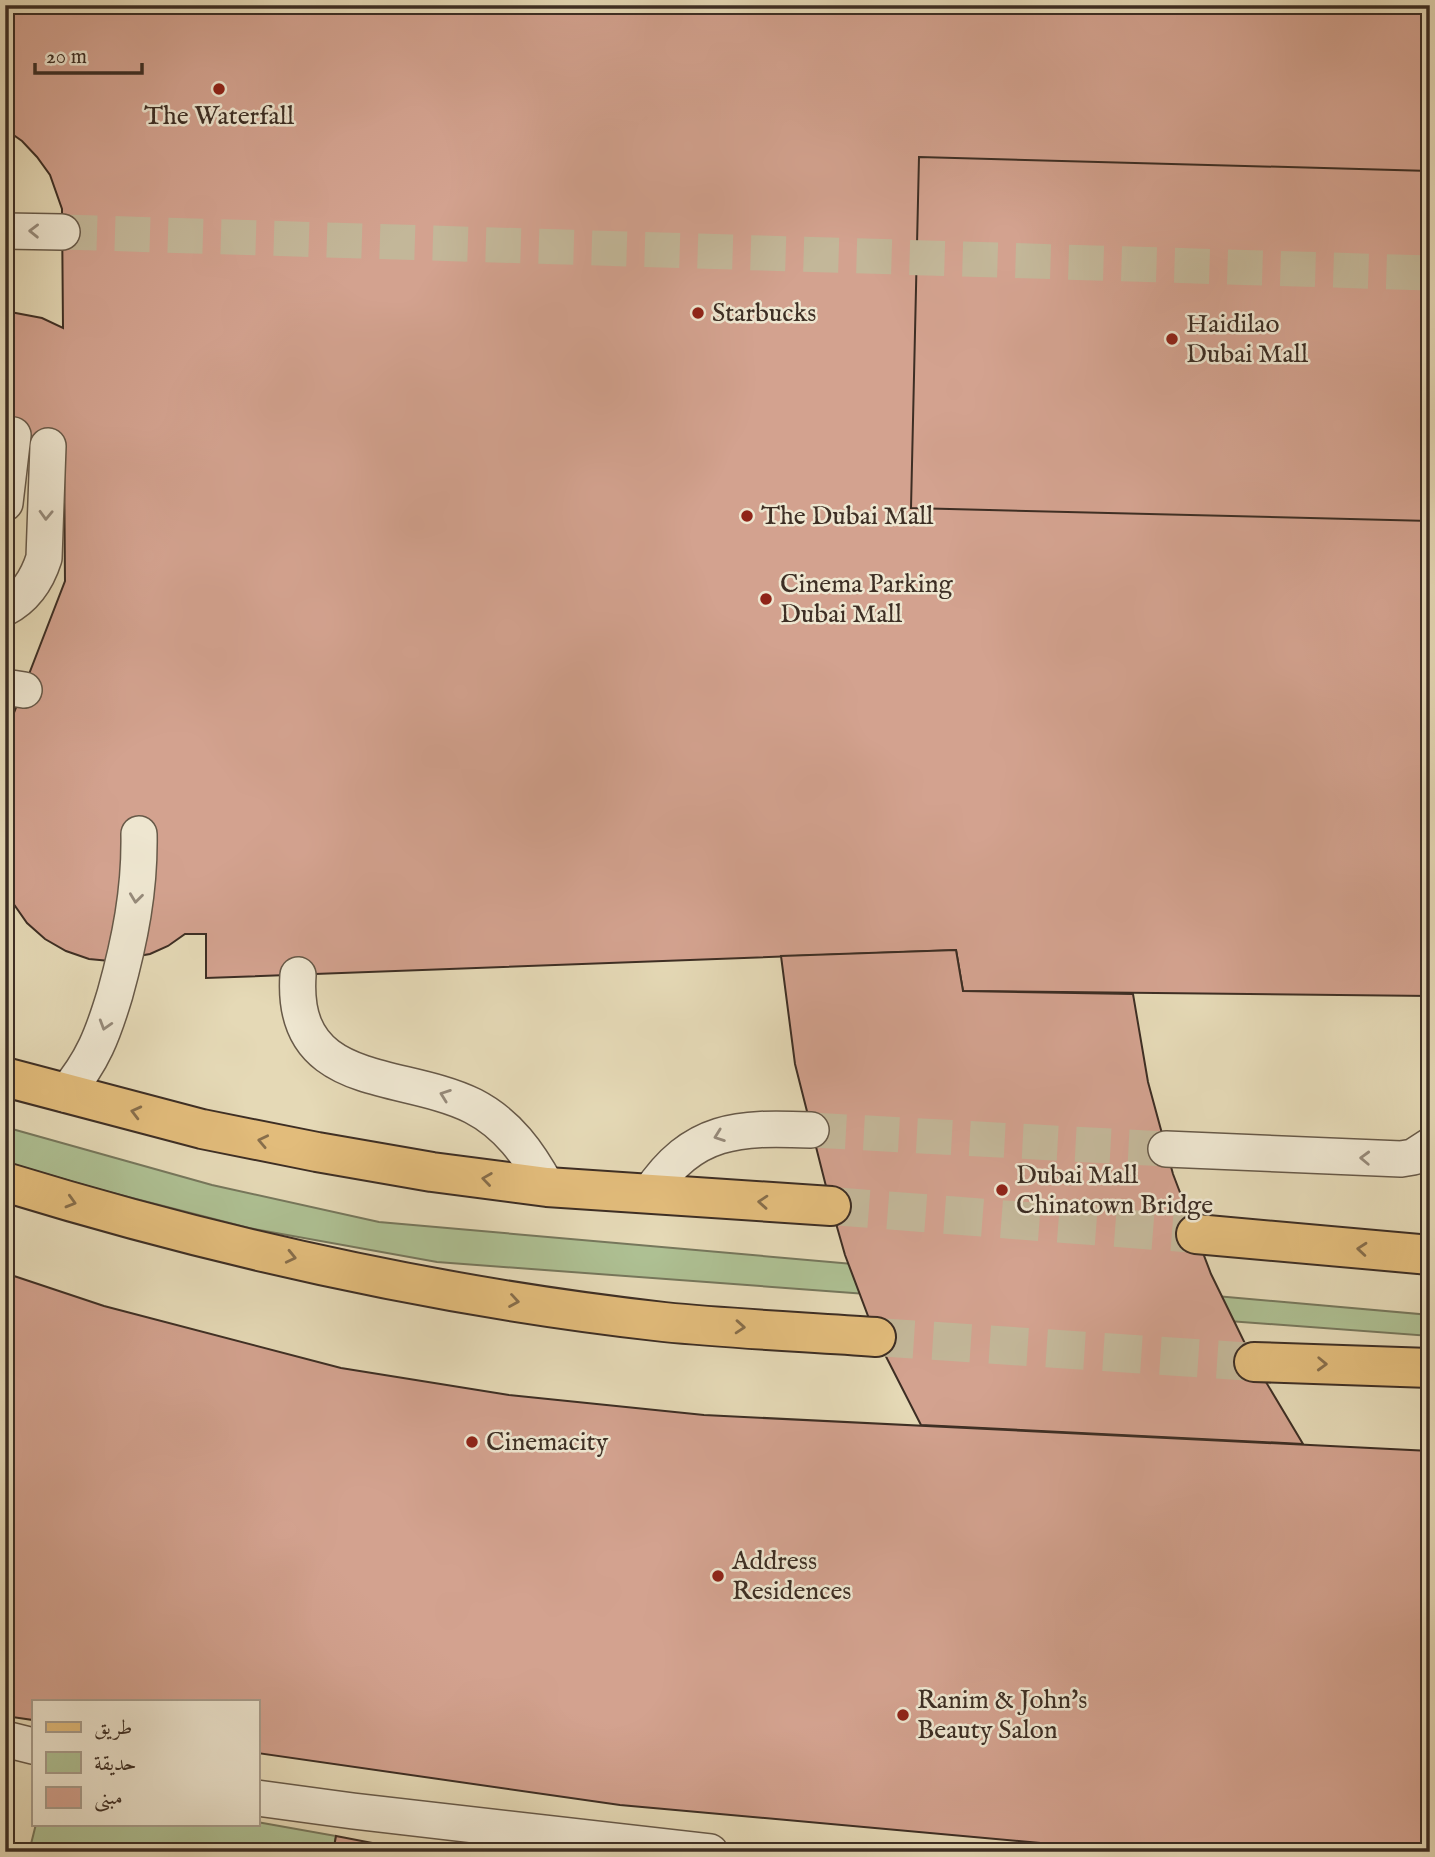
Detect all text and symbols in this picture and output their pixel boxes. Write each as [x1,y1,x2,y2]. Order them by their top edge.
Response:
scale bar [35,32,142,76]
text: 20 m [46,44,87,71]
marker: The Waterfall [211,81,227,97]
place label: The Waterfall [144,100,295,133]
one-way arrow [28,224,39,239]
place label: Starbucks [712,297,817,330]
marker: Starbucks [690,305,706,321]
place label: Haidilao Dubai Mall [1186,308,1309,371]
marker: Haidilao Dubai Mall [1164,331,1180,347]
place label: The Dubai Mall [761,500,934,533]
marker: The Dubai Mall [739,508,755,524]
one-way arrow [38,509,53,520]
place label: Cinema Parking Dubai Mall [780,568,953,631]
marker: Cinema Parking Dubai Mall [758,591,774,607]
one-way arrow [129,892,144,903]
one-way arrow [99,1019,114,1031]
one-way arrow [440,1089,452,1103]
one-way arrow [130,1106,142,1120]
one-way arrow [714,1128,726,1142]
one-way arrow [257,1135,269,1150]
one-way arrow [1359,1150,1370,1165]
place label: Dubai Mall Chinatown Bridge [1016,1159,1213,1222]
one-way arrow [481,1172,493,1187]
marker: Dubai Mall Chinatown Bridge [994,1182,1010,1198]
one-way arrow [64,1193,76,1208]
one-way arrow [757,1195,768,1210]
one-way arrow [1356,1242,1367,1257]
one-way arrow [285,1249,297,1264]
one-way arrow [508,1293,520,1308]
one-way arrow [735,1319,746,1334]
one-way arrow [1317,1356,1328,1372]
place label: Cinemacity [486,1426,609,1459]
marker: Cinemacity [464,1434,480,1450]
place label: Address Residences [731,1545,851,1608]
marker: Address Residences [710,1568,726,1584]
place label: Ranim & John's Beauty Salon [917,1684,1087,1747]
legend [32,1700,259,1826]
marker: Ranim & John's Beauty Salon [895,1707,911,1723]
text: طريق [94,1715,132,1742]
text: حديقة [94,1751,137,1778]
text: مبنى [94,1785,123,1812]

